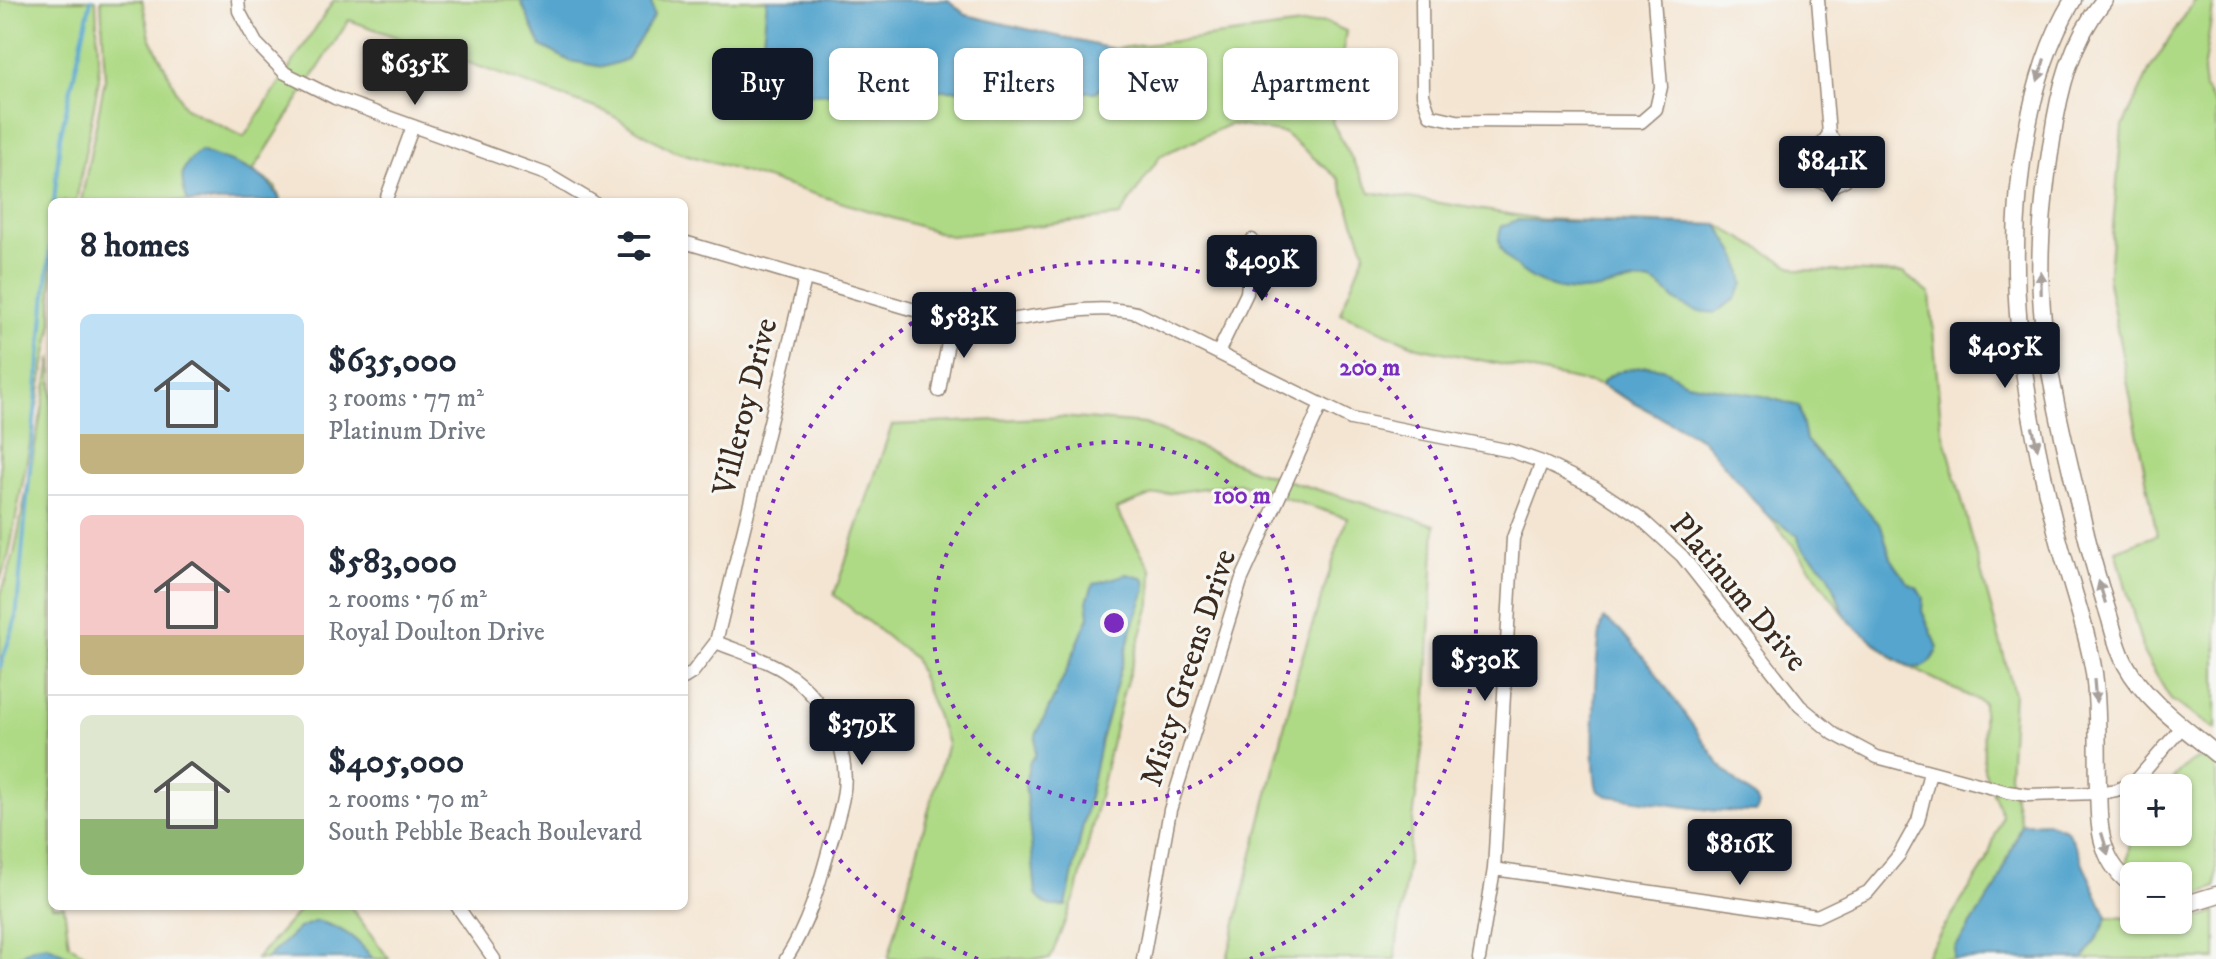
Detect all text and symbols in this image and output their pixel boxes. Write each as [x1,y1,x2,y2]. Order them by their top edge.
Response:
pin: $635K [359,39,471,107]
text: $635K [381,48,449,81]
chip: Buy [712,48,813,120]
chip: Rent [829,48,938,120]
chip: Filters [954,48,1083,120]
chip: New [1099,48,1207,120]
chip: Apartment [1223,48,1398,120]
one-way arrow [2034,59,2047,83]
pin: $841K [1776,136,1888,204]
text: $841K [1797,145,1867,178]
icon: filters [612,224,656,268]
text: 8 homes [80,225,189,267]
pin: $409K [1206,235,1318,303]
text: $409K [1225,244,1299,277]
one-way arrow [2035,270,2047,295]
pin: $583K [908,292,1020,360]
text: $583K [930,301,998,334]
street label: Villeroy Drive [704,314,787,501]
pin: $405K [1949,322,2061,390]
text: $405K [1968,331,2042,364]
text: $635,000 [328,340,457,382]
icon: home [144,346,240,442]
text: 200 m [1340,353,1400,383]
text: 3 rooms · 77 m² [328,382,484,415]
text: Platinum Drive [328,415,486,448]
one-way arrow [2029,426,2042,451]
text: 100 m [1213,481,1271,511]
street label: Platinum Drive [1660,506,1816,680]
text: $583,000 [328,541,457,583]
street label: Misty Greens Drive [1132,544,1246,792]
icon: home [144,547,240,643]
one-way arrow [2095,580,2107,604]
text: 2 rooms · 76 m² [328,583,487,616]
centre of rings [1100,609,1128,637]
text: Royal Doulton Drive [328,616,545,649]
pin: $530K [1429,635,1541,703]
text: $530K [1450,644,1520,677]
one-way arrow [2089,679,2102,704]
pin: $379K [806,699,918,767]
text: $379K [828,708,896,741]
text: $405,000 [328,741,464,783]
icon: home [144,747,240,843]
map controls [2120,774,2192,934]
button: + [2120,774,2192,846]
text: 2 rooms · 70 m² [328,783,487,816]
text: South Pebble Beach Boulevard [328,816,642,849]
pin: $816K [1684,819,1796,887]
text: $816K [1706,828,1774,861]
one-way arrow [2099,833,2112,857]
button: − [2120,862,2192,934]

